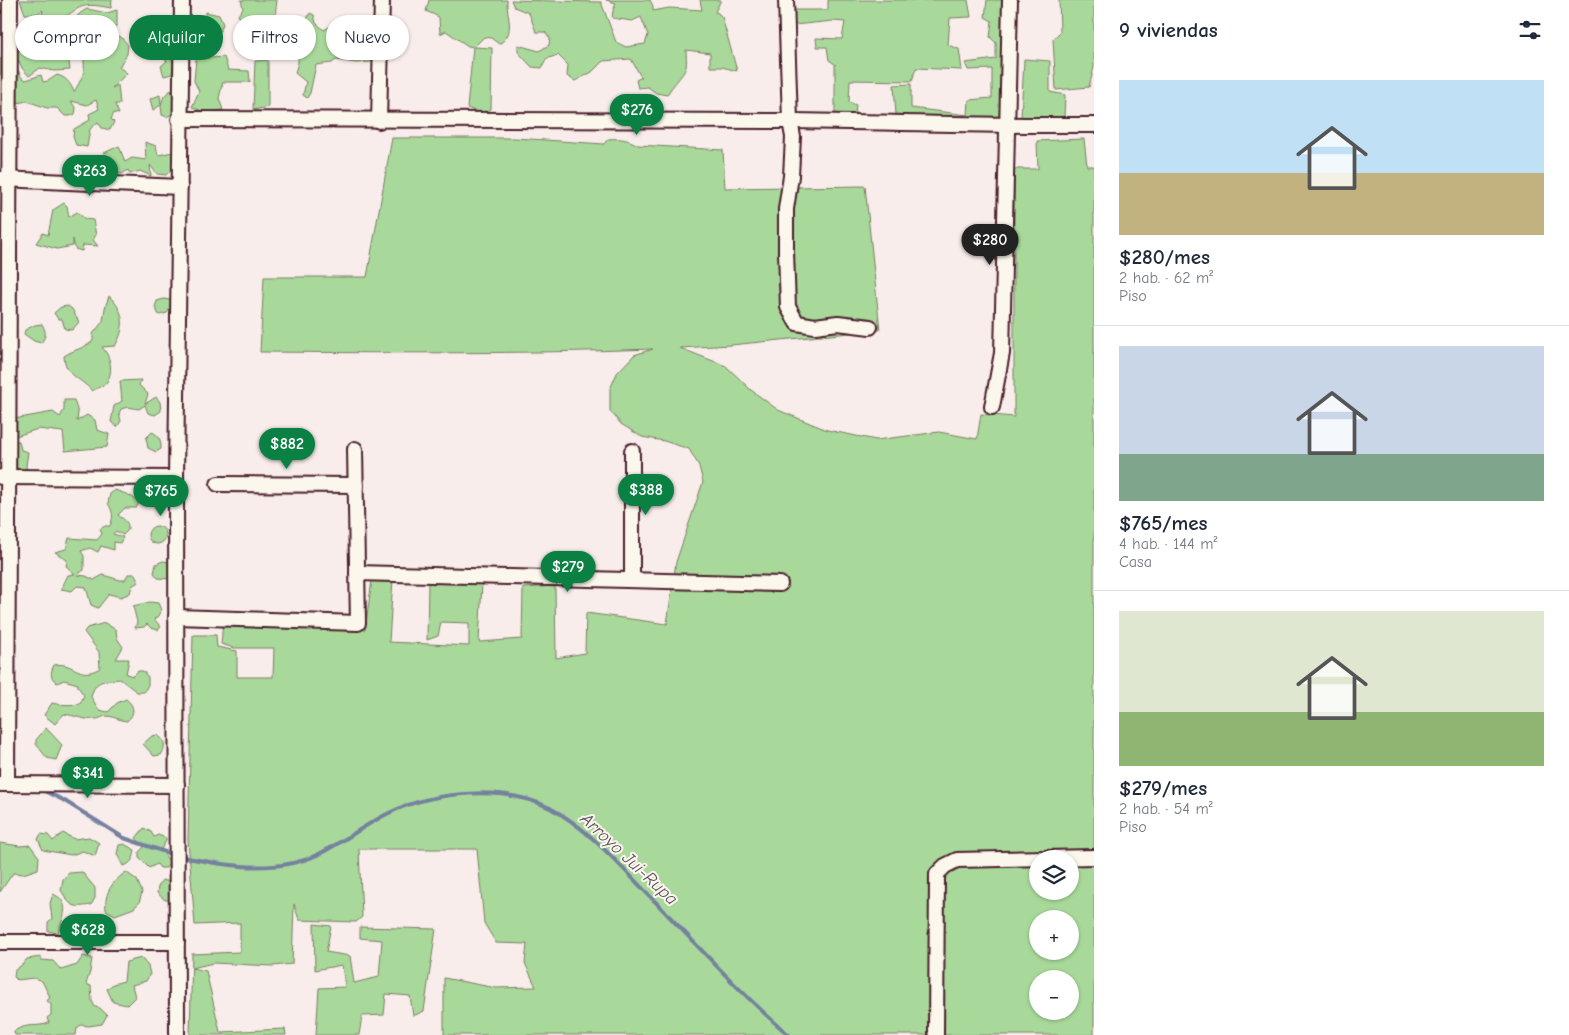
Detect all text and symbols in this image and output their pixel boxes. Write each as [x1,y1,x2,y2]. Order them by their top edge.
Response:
chip: Comprar [15,15,119,60]
chip: Alquilar [129,15,223,60]
chip: Filtros [233,15,316,60]
chip: Nuevo [326,15,409,60]
icon: filters [1516,16,1544,44]
text: 9 viviendas [1119,18,1218,42]
pin: $276 [607,94,667,136]
text: $276 [621,101,653,119]
icon: home [1287,113,1377,203]
pin: $263 [60,154,120,197]
text: $263 [73,162,107,180]
pin: $280 [960,224,1020,266]
text: $280 [973,231,1007,249]
text: $280/mes [1119,245,1210,269]
text: 2 hab. · 62 m² [1119,269,1213,287]
text: Piso [1119,287,1147,305]
icon: home [1287,378,1377,468]
pin: $882 [257,428,317,470]
text: $882 [270,435,304,453]
pin: $765 [131,474,191,517]
pin: $388 [616,474,676,516]
text: $388 [629,481,663,499]
text: $765 [144,482,178,500]
text: $765/mes [1119,511,1208,535]
text: 4 hab. · 144 m² [1119,535,1217,553]
pin: $279 [538,550,598,593]
text: Casa [1119,553,1152,571]
text: $279 [552,558,584,576]
icon: home [1287,643,1377,733]
pin: $341 [58,756,118,799]
text: $341 [72,764,104,782]
text: $279/mes [1119,776,1207,800]
text: 2 hab. · 54 m² [1119,800,1213,818]
water label: Arroyo Jui-Rupa [575,808,682,909]
text: Piso [1119,818,1147,836]
map controls [1029,850,1079,1020]
button: layers [1029,850,1079,900]
button: + [1029,910,1079,960]
pin: $628 [58,914,118,956]
text: $628 [71,921,105,939]
button: − [1029,970,1079,1020]

